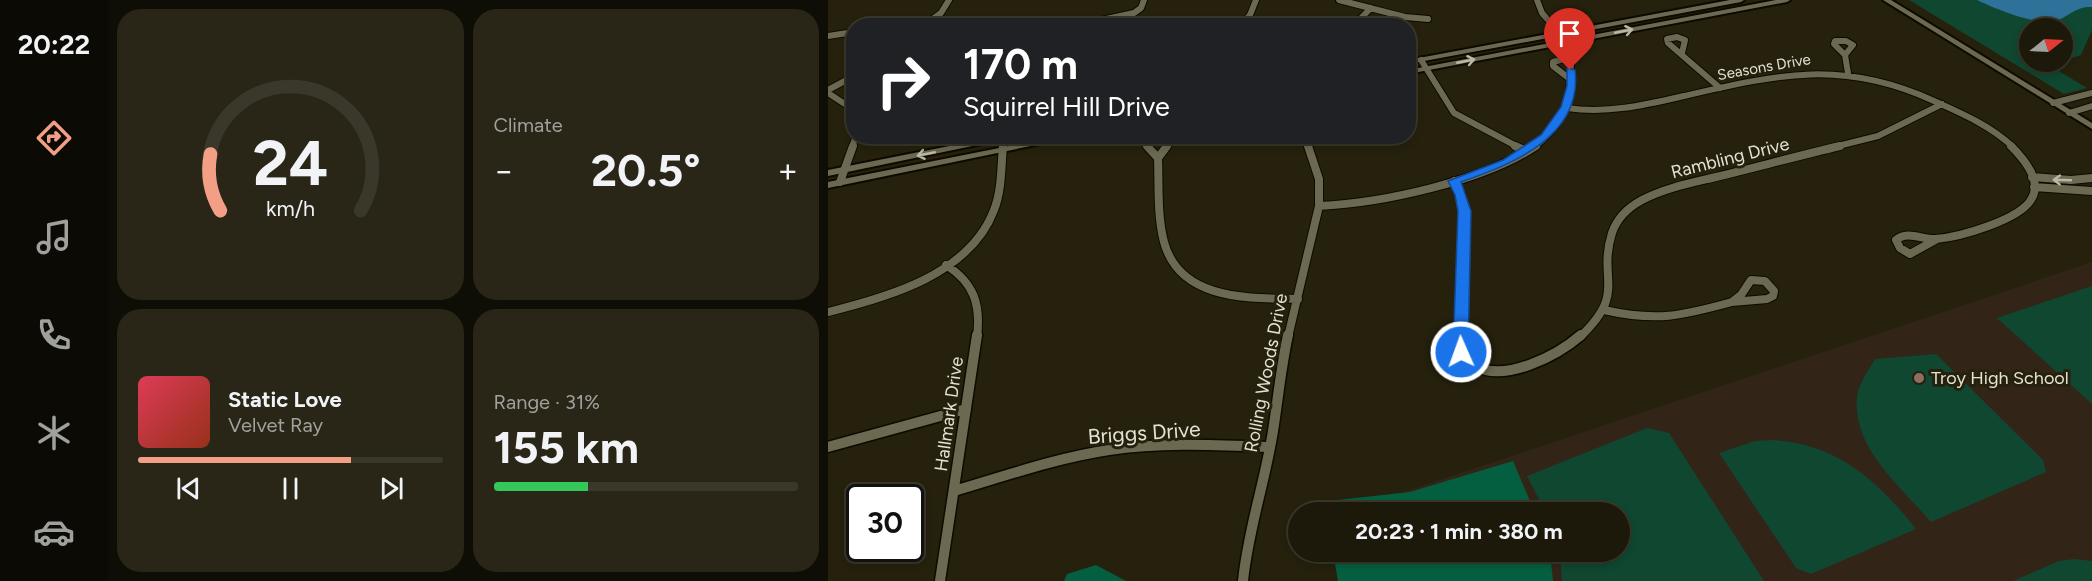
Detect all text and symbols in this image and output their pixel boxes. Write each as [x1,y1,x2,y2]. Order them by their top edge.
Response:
pin [1544,8,1595,70]
icon: arrive [1553,17,1586,50]
north arrow [2019,18,2073,72]
map controls [2019,18,2073,72]
one-way arrow [1614,25,1634,36]
text: 20:22 [18,28,90,61]
text: 170 m [963,39,1078,90]
icon: right [864,42,942,120]
street label: Seasons Drive [1716,50,1812,84]
one-way arrow [1456,55,1475,66]
text: Squirrel Hill Drive [963,90,1170,123]
text: Climate [494,113,563,137]
icon: directions [33,117,75,159]
text: 24 [252,126,328,201]
street label: Rambling Drive [1669,133,1792,183]
text: 20.5° [591,143,701,197]
one-way arrow [917,149,937,160]
text: − [494,151,514,190]
text: + [777,151,798,190]
one-way arrow [2053,174,2073,185]
text: km/h [266,197,315,222]
icon: music [33,216,75,258]
street label: Rolling Woods Drive [1240,292,1292,454]
icon: phone [33,314,75,356]
position arrow [1429,320,1493,384]
street label: Hallmark Drive [930,355,968,473]
place label: Troy High School [1931,367,2069,389]
marker: Troy High School [1912,371,1926,385]
text: Static Love [228,386,342,413]
text: Range · 31% [494,390,600,414]
icon: climate [33,412,75,454]
text: Velvet Ray [228,413,323,437]
street label: Briggs Drive [1087,416,1201,449]
text: 155 km [494,420,639,474]
icon: previous [172,472,205,505]
icon: pause [274,472,307,505]
icon: next [375,472,408,505]
speed limit sign: 30 [846,484,924,562]
icon: car [33,511,75,553]
text: 20:23 · 1 min · 380 m [1355,518,1563,545]

